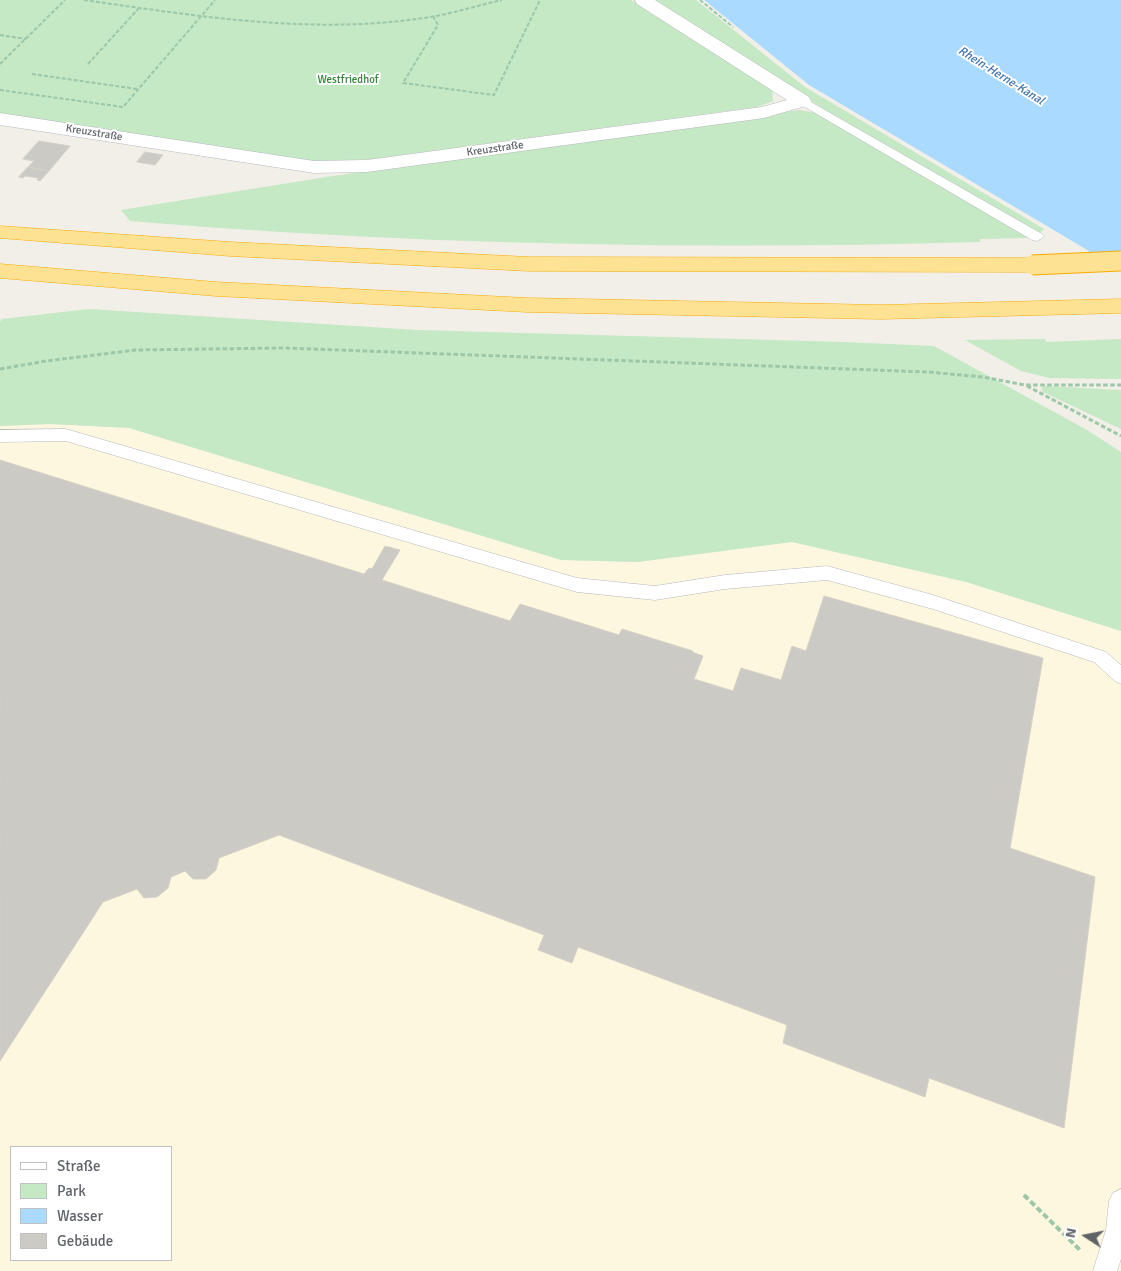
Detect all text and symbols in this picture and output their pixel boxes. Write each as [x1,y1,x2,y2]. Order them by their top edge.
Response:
water label: Rhein-Herne-Kanal [955,44,1047,108]
park label: Westfriedhof [317,73,379,87]
street label: Kreuzstraße [65,122,123,144]
street label: Kreuzstraße [466,138,524,160]
legend [10,1146,172,1261]
text: Straße [57,1157,101,1175]
text: Park [57,1182,86,1200]
text: Wasser [57,1207,103,1225]
north arrow [1061,1211,1111,1261]
text: N [1062,1227,1080,1239]
text: Gebäude [57,1232,113,1250]

